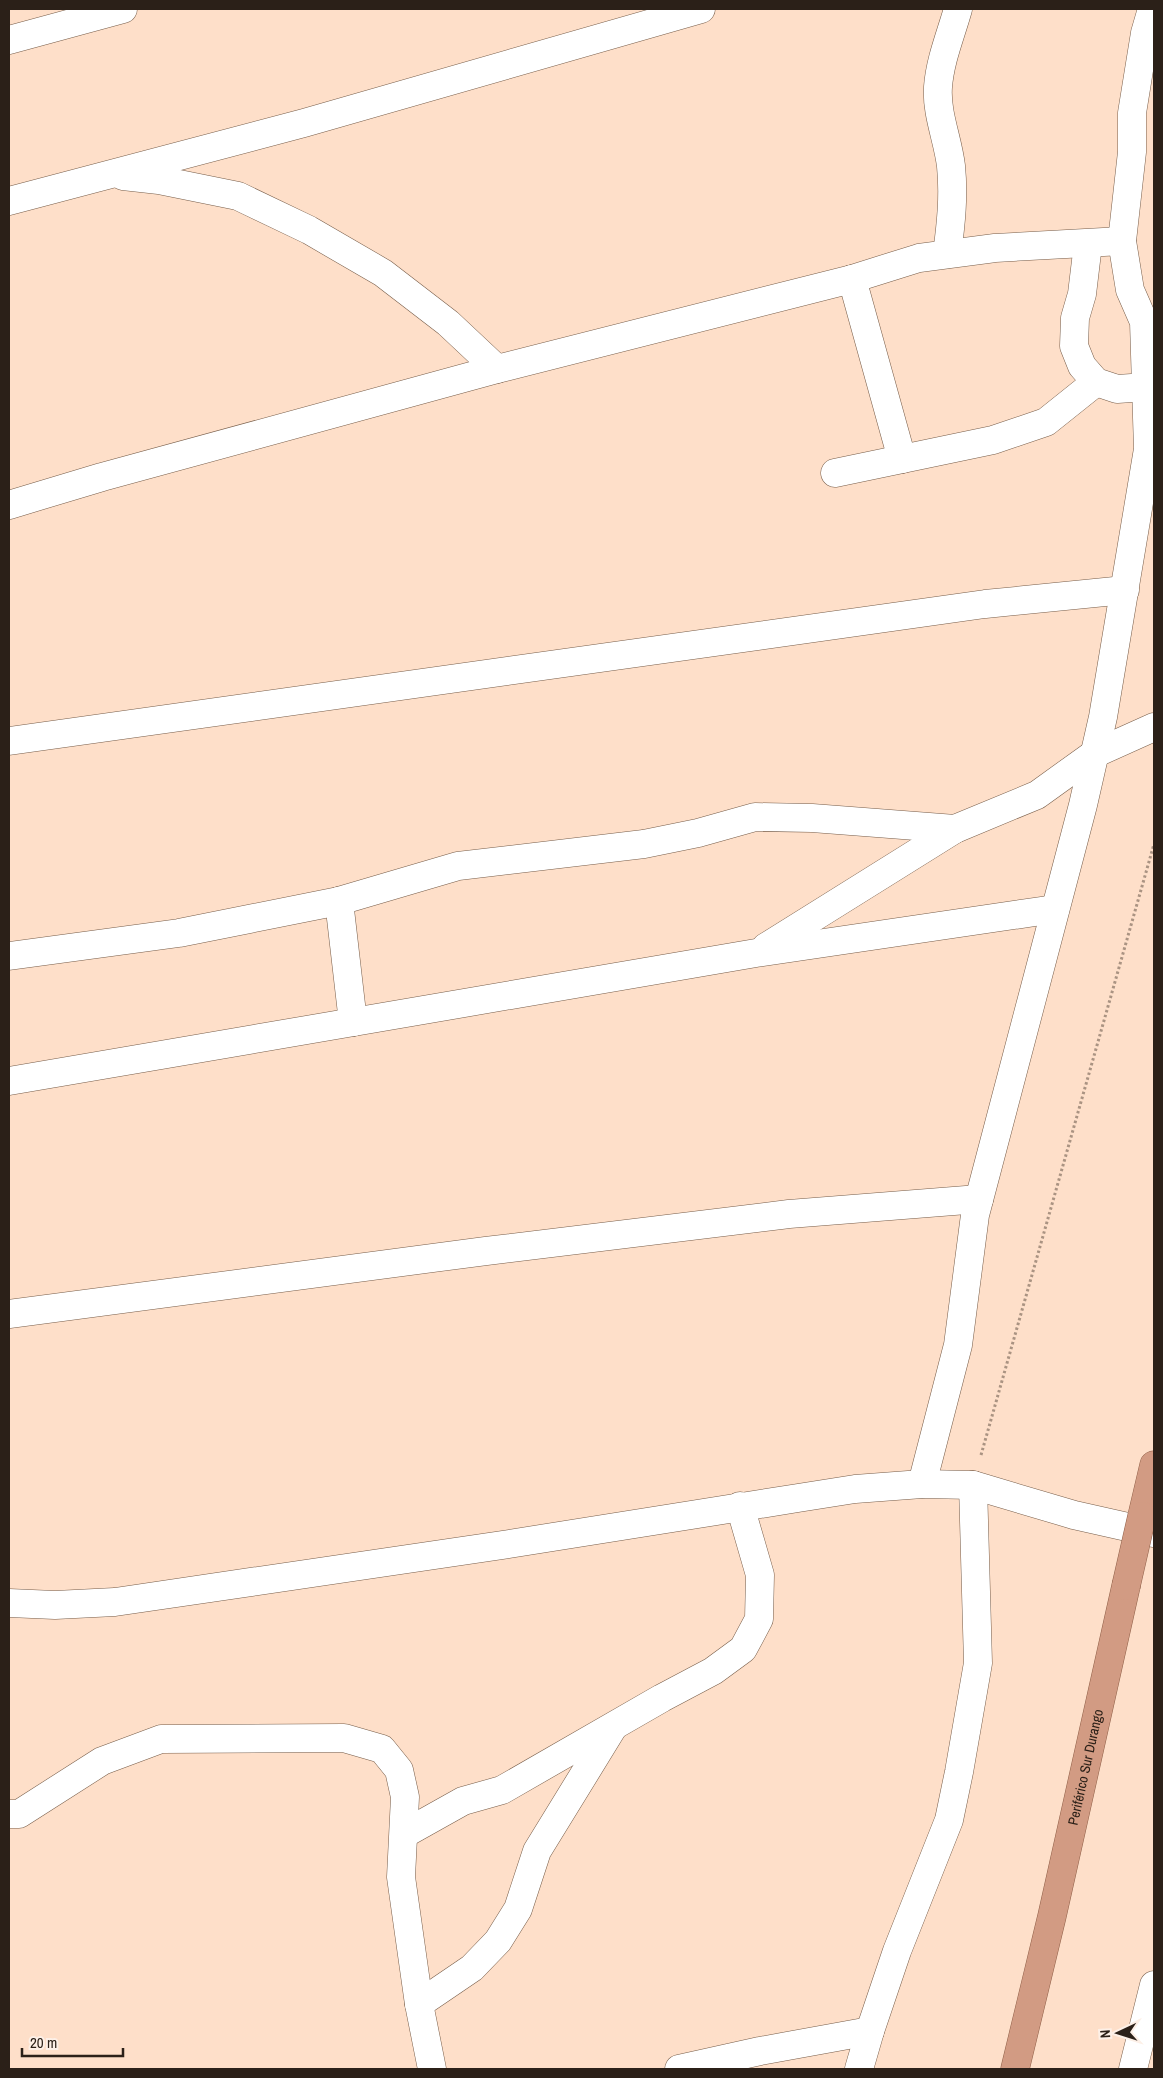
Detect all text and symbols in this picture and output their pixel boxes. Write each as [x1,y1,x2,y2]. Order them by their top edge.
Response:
street label: Periférico Sur Durango [1064,1707,1107,1827]
north arrow [1093,2008,1143,2058]
scale bar [22,2026,124,2058]
text: N [1096,2029,1114,2039]
text: 20 m [30,2032,57,2053]

